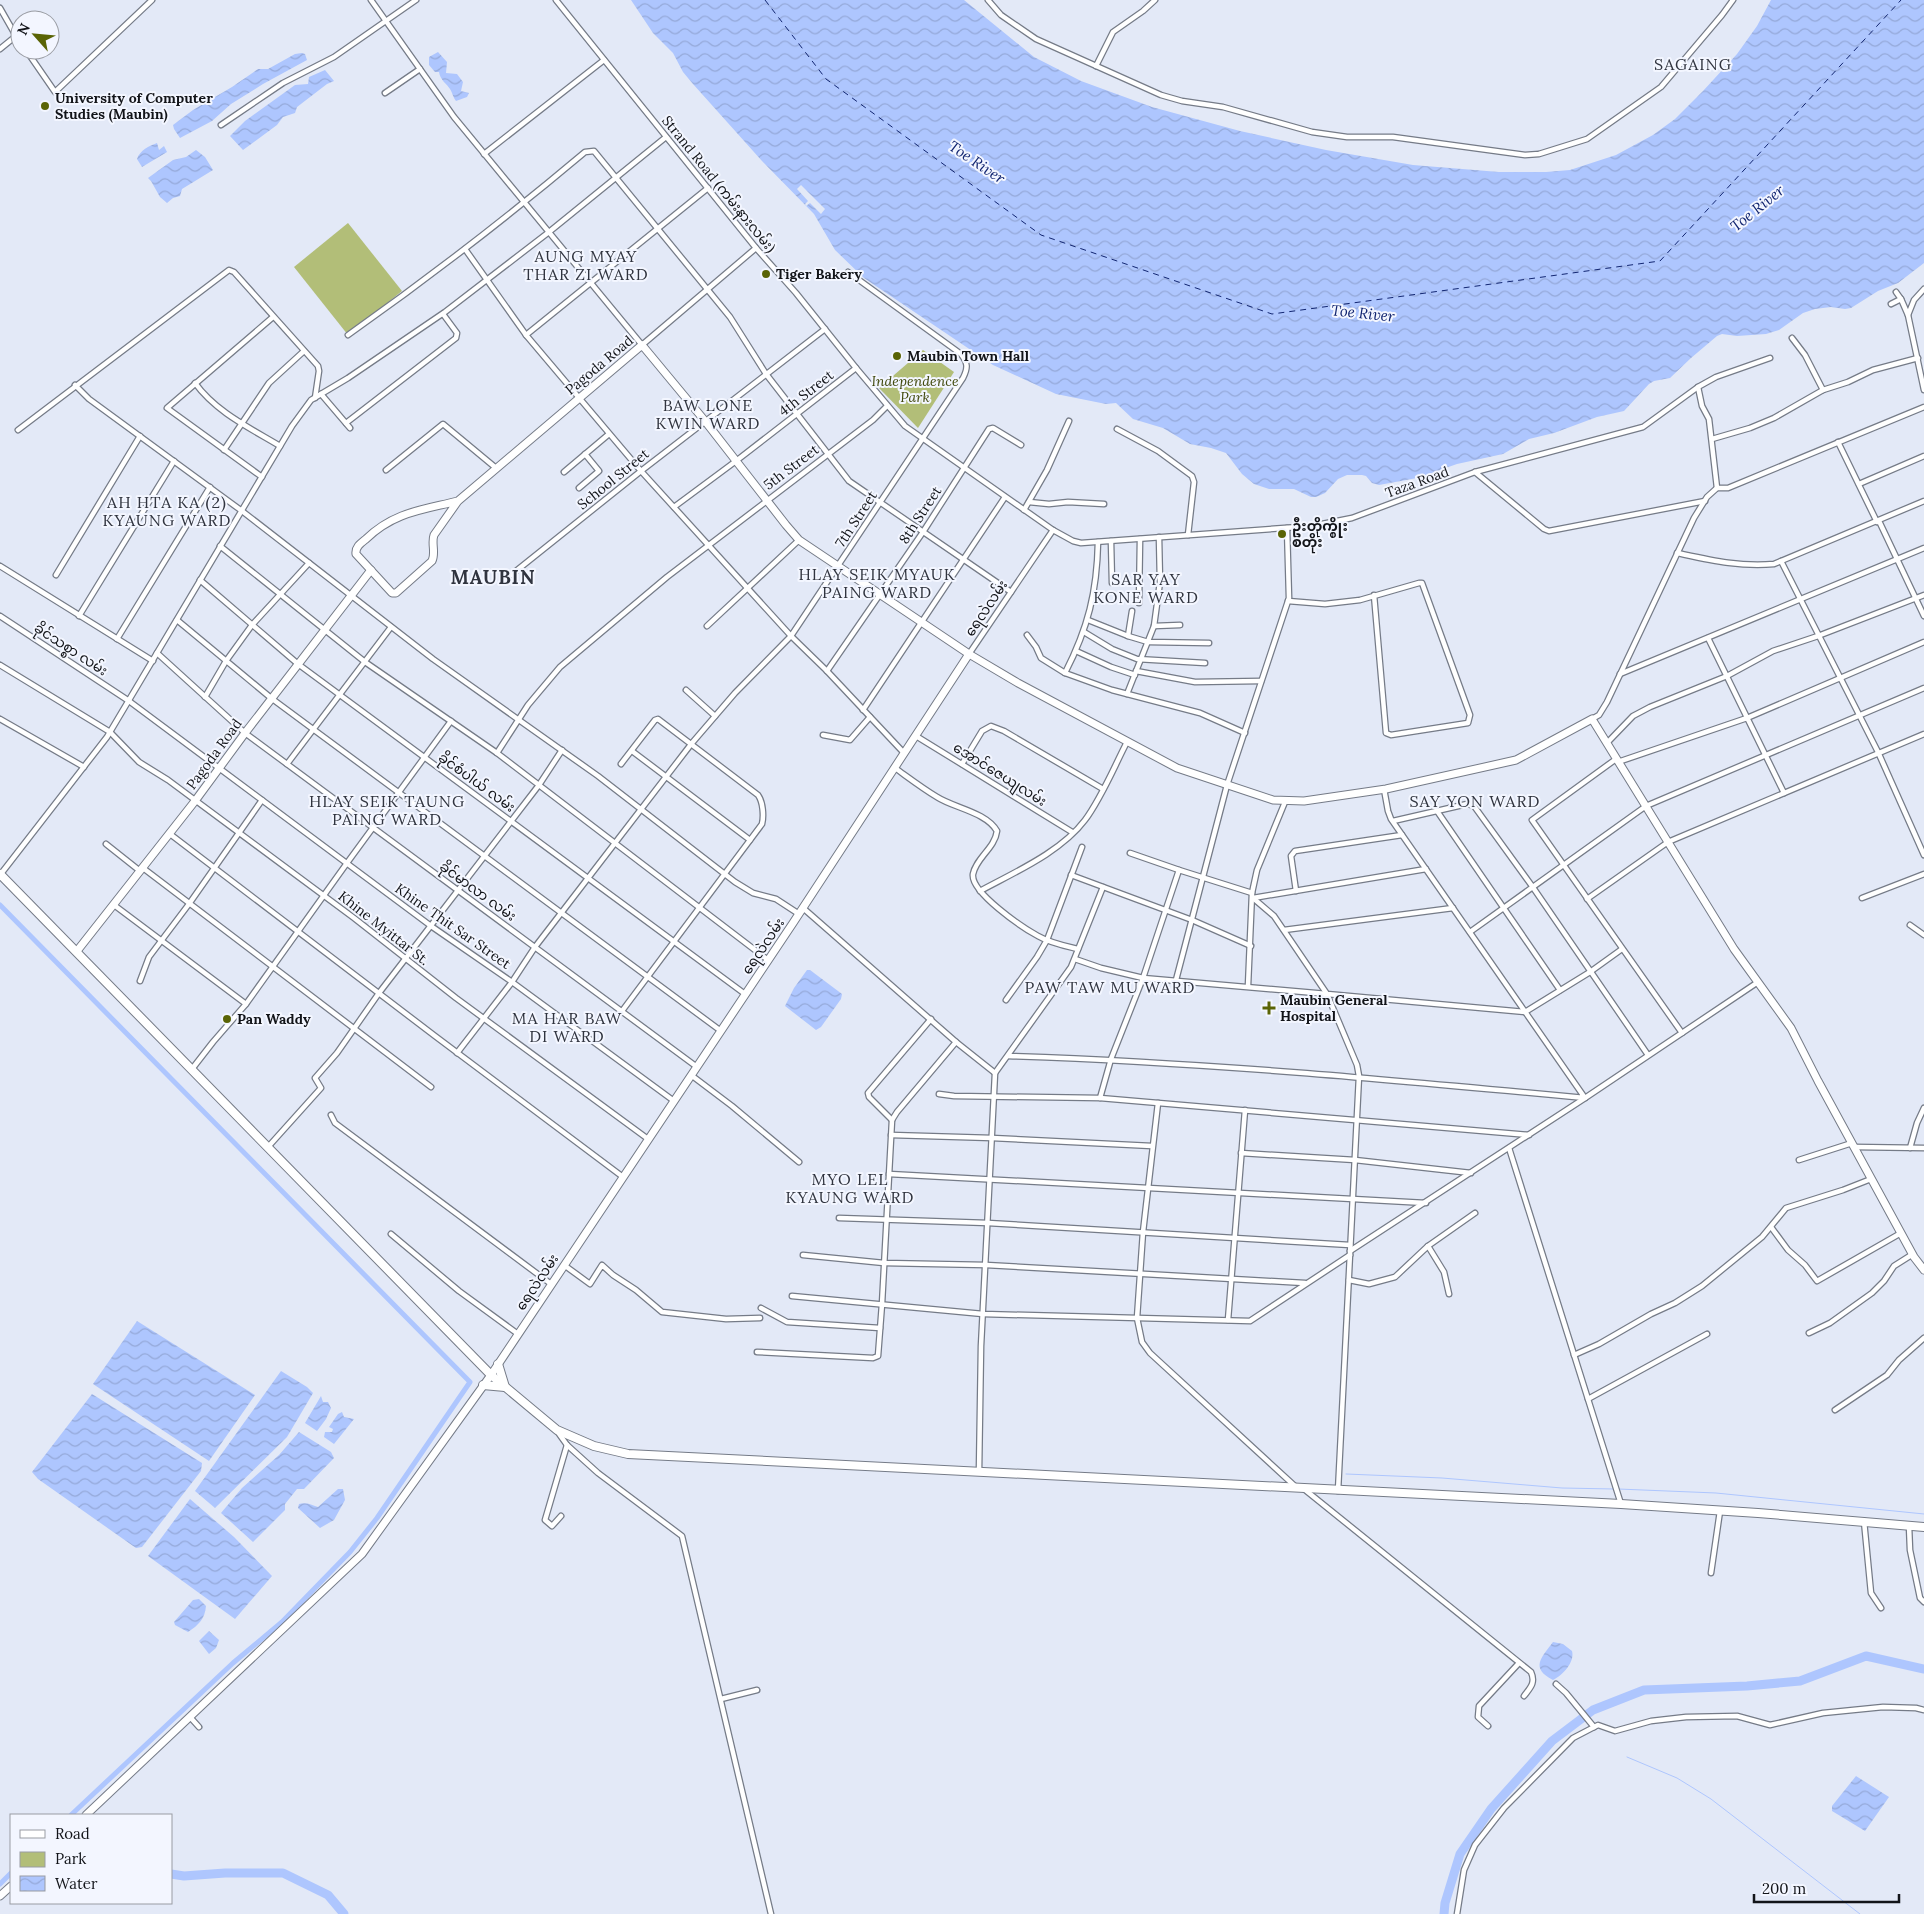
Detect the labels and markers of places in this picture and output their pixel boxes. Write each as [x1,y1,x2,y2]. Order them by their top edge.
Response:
place label: University of Computer Studies (Maubin) [55,89,213,123]
marker: University of Computer Studies (Maubin) [39,100,51,112]
place label: Tiger Bakery [776,265,862,283]
marker: Tiger Bakery [760,268,772,280]
place label: Maubin Town Hall [907,347,1030,365]
marker: Maubin Town Hall [891,350,903,362]
place label: ဦးတိုက္စိုး စတိုး [1292,516,1348,554]
marker: ဦးတိုက္စိုး စတိုး [1276,528,1288,540]
place label: Maubin General Hospital [1280,991,1388,1025]
marker: Maubin General Hospital [1262,1001,1276,1015]
place label: Pan Waddy [237,1010,311,1028]
marker: Pan Waddy [221,1013,233,1025]

